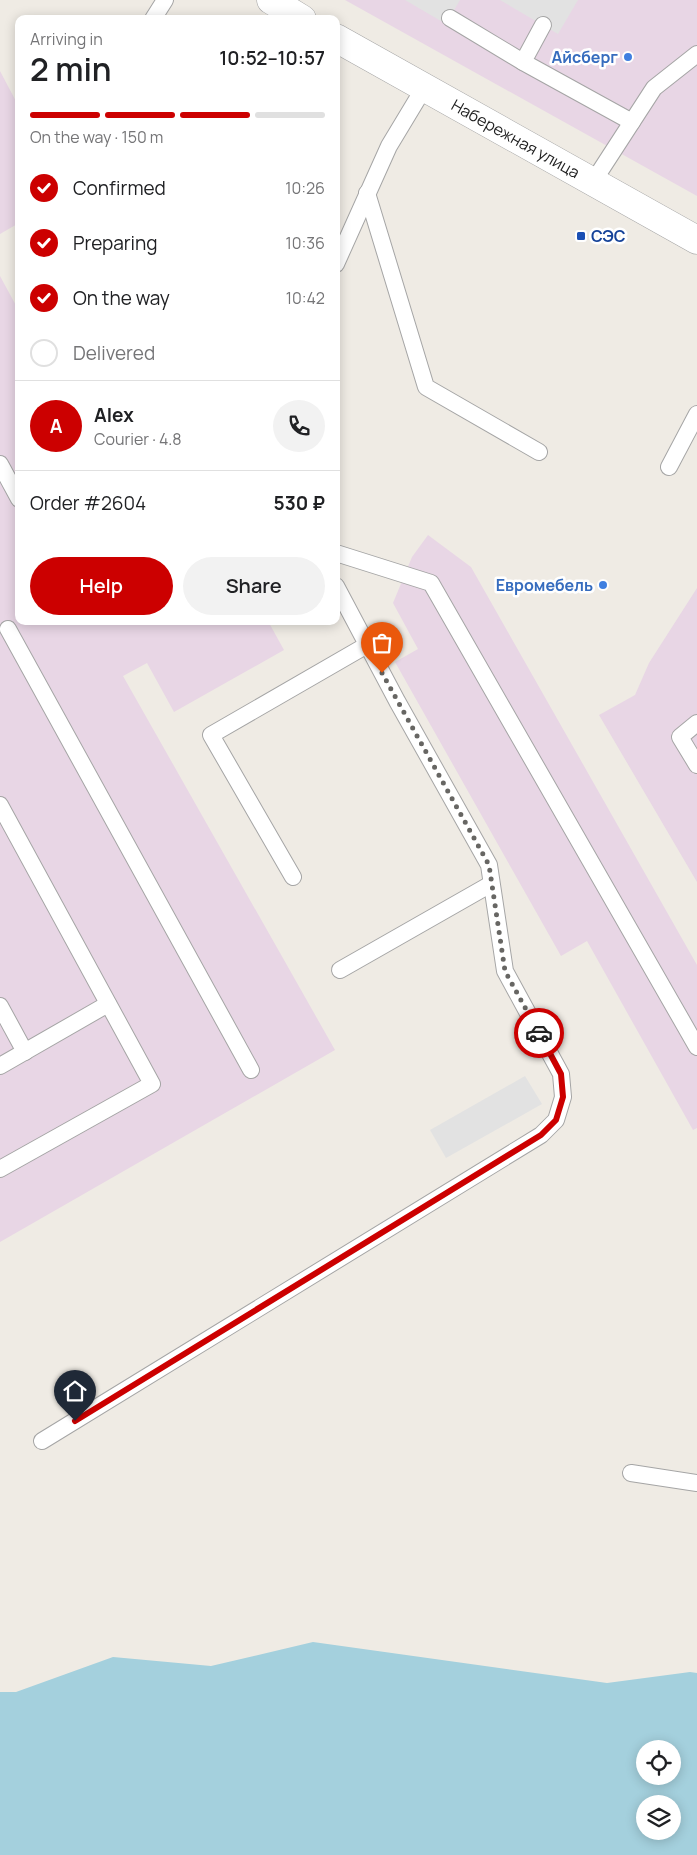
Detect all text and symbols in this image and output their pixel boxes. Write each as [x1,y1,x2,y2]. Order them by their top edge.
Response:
text: Arriving in [30,28,103,50]
text: 10:52–10:57 [219,45,325,71]
place label: Айсберг [552,46,618,68]
text: 2 min [30,47,112,91]
marker: Айсберг [622,51,634,63]
street label: Набережная улица [448,94,584,183]
text: On the way · 150 m [30,126,163,148]
icon: check [30,174,58,202]
text: Confirmed [73,175,166,201]
text: 10:26 [285,177,325,199]
place label: СЭС [591,225,626,247]
icon: check [30,229,58,257]
text: Preparing [73,230,158,256]
marker: СЭС [575,230,587,242]
text: 10:36 [285,232,325,254]
icon: check [30,284,58,312]
text: On the way [73,285,170,311]
text: 10:42 [286,287,325,309]
text: Delivered [73,340,155,366]
button: phone [273,400,325,452]
text: Alex [94,402,134,428]
text: A [50,413,62,439]
text: Courier · 4.8 [94,428,182,450]
text: Order #2604 [30,490,146,516]
text: 530 ₽ [274,490,325,516]
button: Help [30,557,173,615]
button: Share [183,557,325,615]
place label: Евромебель [496,574,593,596]
marker: Евромебель [597,579,609,591]
pin [361,622,403,673]
icon: bag [368,629,396,657]
courier [514,1008,564,1058]
icon: car [525,1019,553,1047]
pin [54,1370,96,1421]
icon: home [61,1377,89,1405]
map controls [636,1740,681,1840]
button: locate [636,1740,681,1785]
button: layers [636,1795,681,1840]

